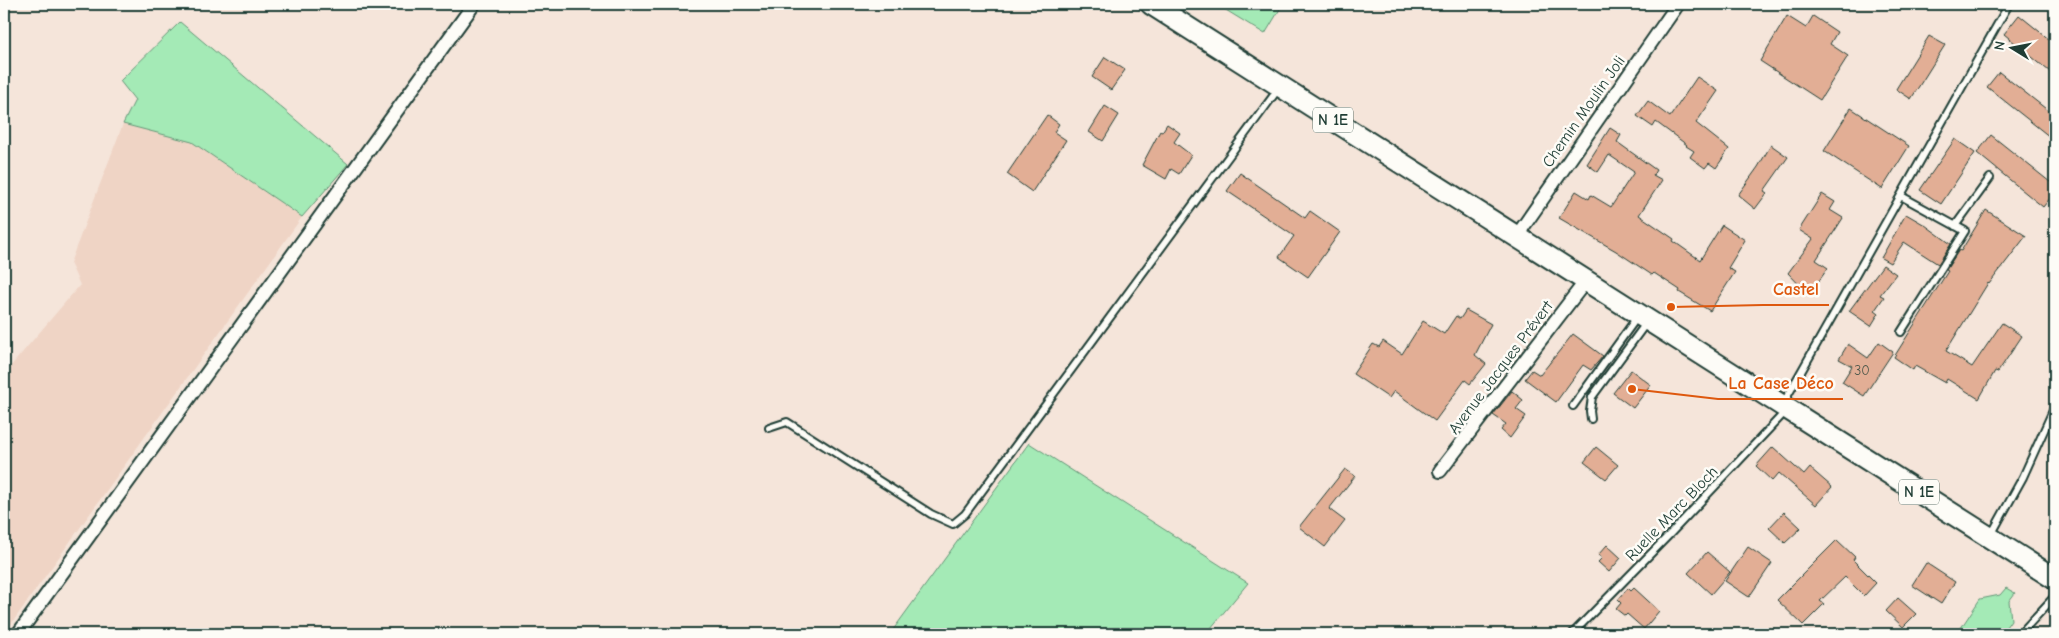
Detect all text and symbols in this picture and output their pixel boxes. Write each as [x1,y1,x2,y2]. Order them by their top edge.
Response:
north arrow [1986,22,2036,72]
text: N [1991,40,2009,52]
street label: Chemin Moulin Joli [1539,52,1629,171]
road number: N 1E [1313,108,1353,132]
callout: Castel [1763,272,1829,305]
text: Castel [1773,279,1819,300]
street label: Avenue Jacques Prévert [1445,297,1557,438]
house number: 30 [1854,362,1870,379]
callout: La Case Déco [1718,366,1843,399]
text: La Case Déco [1728,373,1834,394]
street label: Ruelle Marc Bloch [1622,463,1722,565]
road number: N 1E [1899,480,1939,504]

